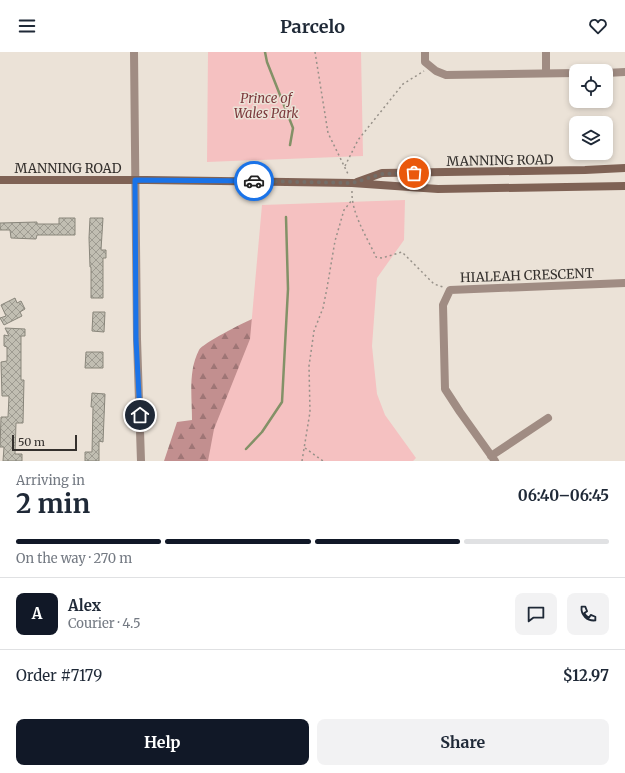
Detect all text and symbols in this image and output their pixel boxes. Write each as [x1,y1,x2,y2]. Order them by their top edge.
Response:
icon: menu [16,15,38,37]
text: Parcelo [280,15,345,38]
icon: heart [587,15,609,37]
map controls [569,64,613,160]
button: locate [569,64,613,108]
park label: Prince of Wales Park [234,90,298,122]
button: layers [569,116,613,160]
street label: MANNING ROAD [446,151,554,170]
pin [397,156,431,190]
street label: MANNING ROAD [14,160,122,177]
courier [234,161,274,201]
icon: bag [403,162,425,184]
icon: car [243,170,265,192]
street label: HIALEAH CRESCENT [460,265,594,286]
pin [123,398,157,432]
icon: home [129,404,151,426]
scale bar [12,433,77,452]
text: 50 m [18,435,45,449]
text: Arriving in [16,472,85,489]
text: 06:40–06:45 [518,486,609,505]
text: 2 min [16,487,90,520]
text: On the way · 270 m [16,550,132,567]
button: chat [515,593,557,635]
button: phone [567,593,609,635]
text: Alex [68,596,101,615]
text: A [32,604,42,623]
text: Courier · 4.5 [68,615,141,632]
text: Order #7179 [16,666,102,685]
text: $12.97 [563,666,609,685]
button: Help [16,719,309,765]
button: Share [317,719,609,765]

